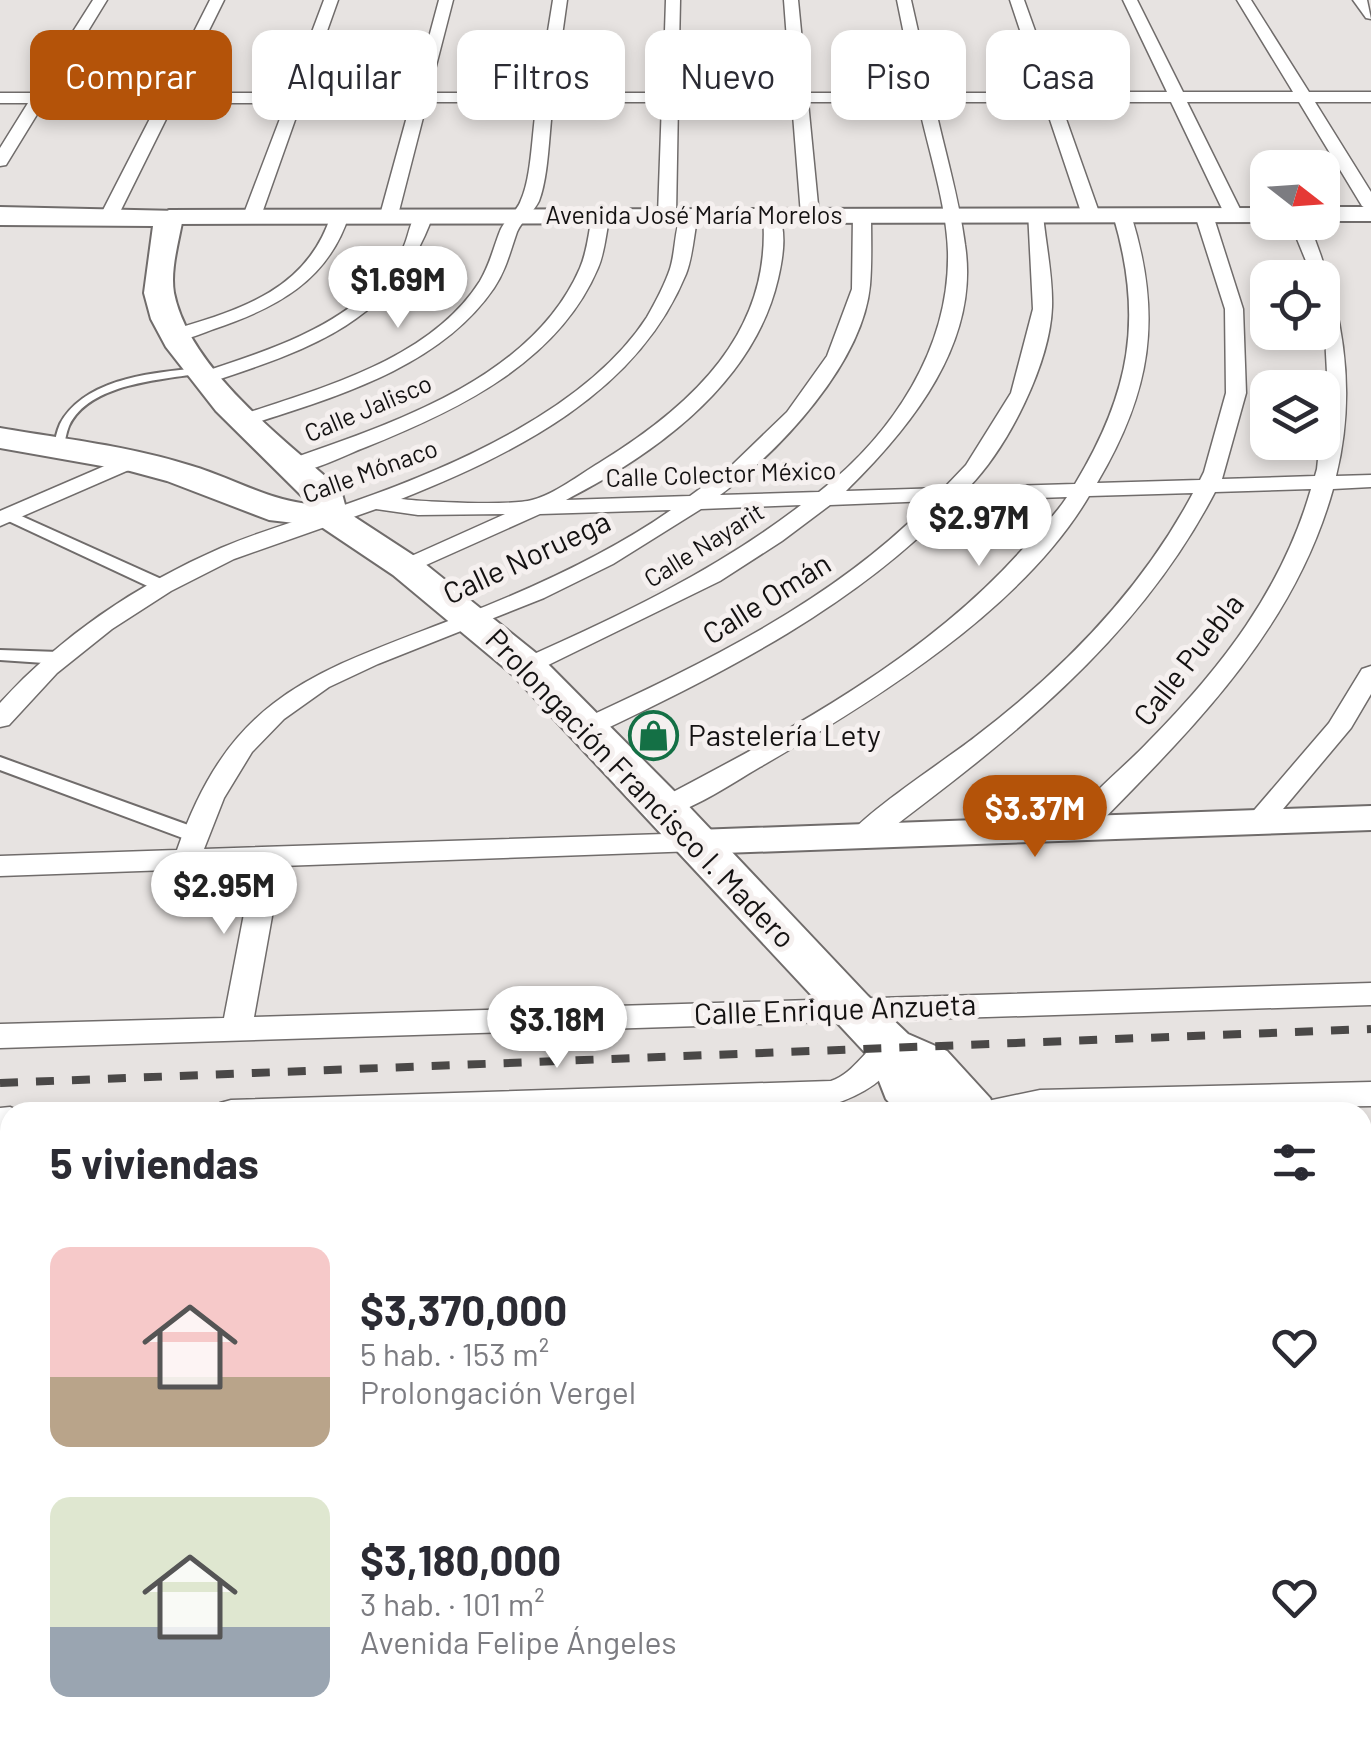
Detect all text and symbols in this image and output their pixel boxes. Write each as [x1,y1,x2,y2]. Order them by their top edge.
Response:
chip: Comprar [30,30,232,120]
chip: Alquilar [252,30,437,120]
chip: Filtros [457,30,625,120]
chip: Nuevo [645,30,811,120]
chip: Piso [831,30,966,120]
chip: Casa [986,30,1130,120]
north arrow [1250,150,1340,240]
map controls [1250,150,1340,460]
street label: Avenida José María Morelos [546,199,842,229]
pin: $1.69M [317,246,479,331]
text: $1.69M [350,259,446,297]
button: locate [1250,260,1340,350]
street label: Calle Jalisco [299,367,436,447]
button: layers [1250,370,1340,460]
street label: Calle Mónaco [298,432,441,508]
street label: Calle Colector México [605,454,837,492]
pin: $2.97M [898,484,1060,569]
street label: Calle Nayarit [638,495,769,593]
text: $2.97M [929,497,1029,535]
street label: Calle Noruega [437,502,615,611]
street label: Calle Omán [695,544,837,651]
street label: Calle Puebla [1125,586,1250,732]
street label: Prolongación Francisco I. Madero [479,620,804,955]
shop icon: Pastelería Lety [627,710,679,762]
place label: Pastelería Lety [688,716,881,752]
pin: $3.37M [954,775,1116,860]
text: $3.37M [985,788,1085,826]
pin: $2.95M [143,852,305,937]
text: $2.95M [173,865,275,903]
street label: Calle Enrique Anzueta [693,985,977,1031]
pin: $3.18M [476,986,638,1071]
text: $3.18M [509,999,605,1037]
icon: filters [1267,1135,1322,1190]
text: 5 viviendas [50,1137,259,1187]
text: $3,370,000 [360,1284,567,1334]
icon: home [130,1287,250,1407]
icon: heart [1267,1320,1322,1375]
text: 5 hab. · 153 m² [360,1334,549,1372]
text: Prolongación Vergel [360,1372,636,1410]
text: $3,180,000 [360,1534,561,1584]
icon: home [130,1537,250,1657]
icon: heart [1267,1570,1322,1625]
text: 3 hab. · 101 m² [360,1584,545,1622]
text: Avenida Felipe Ángeles [360,1622,677,1660]

